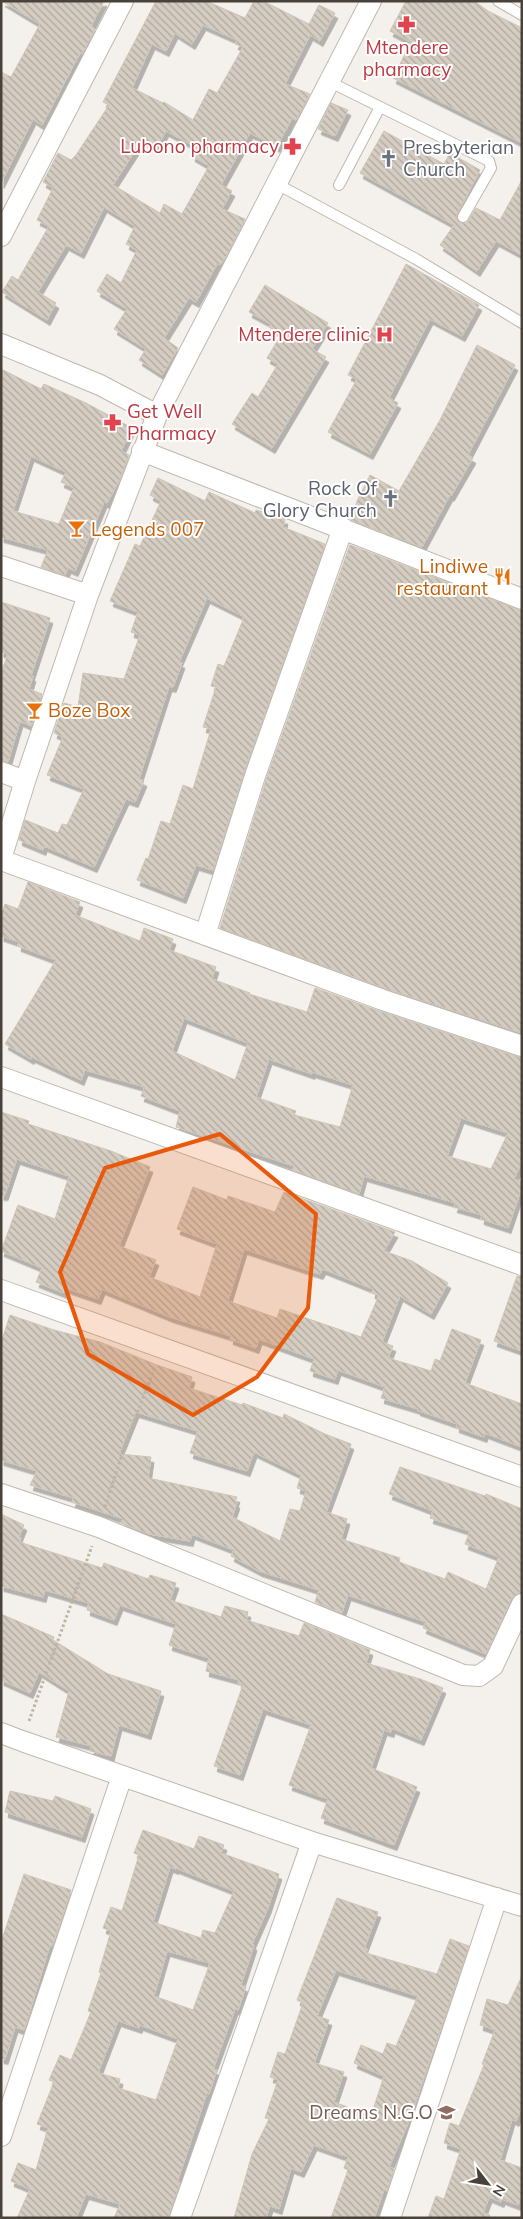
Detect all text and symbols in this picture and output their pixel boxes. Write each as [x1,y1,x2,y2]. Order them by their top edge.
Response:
pharmacy icon: Mtendere pharmacy [397,14,417,34]
place label: Mtendere pharmacy [363,35,451,81]
place label: Lubono pharmacy [120,134,279,158]
place label: Presbyterian Church [403,135,514,181]
pharmacy icon: Lubono pharmacy [283,136,303,156]
church icon: Presbyterian Church [379,148,399,168]
place label: Mtendere clinic [238,322,370,346]
hospital icon: Mtendere clinic [374,324,394,344]
place label: Get Well Pharmacy [127,399,216,445]
pharmacy icon: Get Well Pharmacy [103,412,123,432]
place label: Rock Of Glory Church [263,476,378,522]
church icon: Rock Of Glory Church [381,489,401,509]
place label: Legends 007 [91,517,205,541]
bar icon: Legends 007 [67,519,87,539]
place label: Lindiwe restaurant [397,554,488,600]
restaurant icon: Lindiwe restaurant [492,567,512,587]
place label: Boze Box [48,698,130,722]
bar icon: Boze Box [24,700,44,720]
place label: Dreams N.G.O [309,2100,433,2124]
school or university icon: Dreams N.G.O [437,2102,457,2122]
north arrow [463,2159,513,2209]
text: N [489,2182,510,2200]

